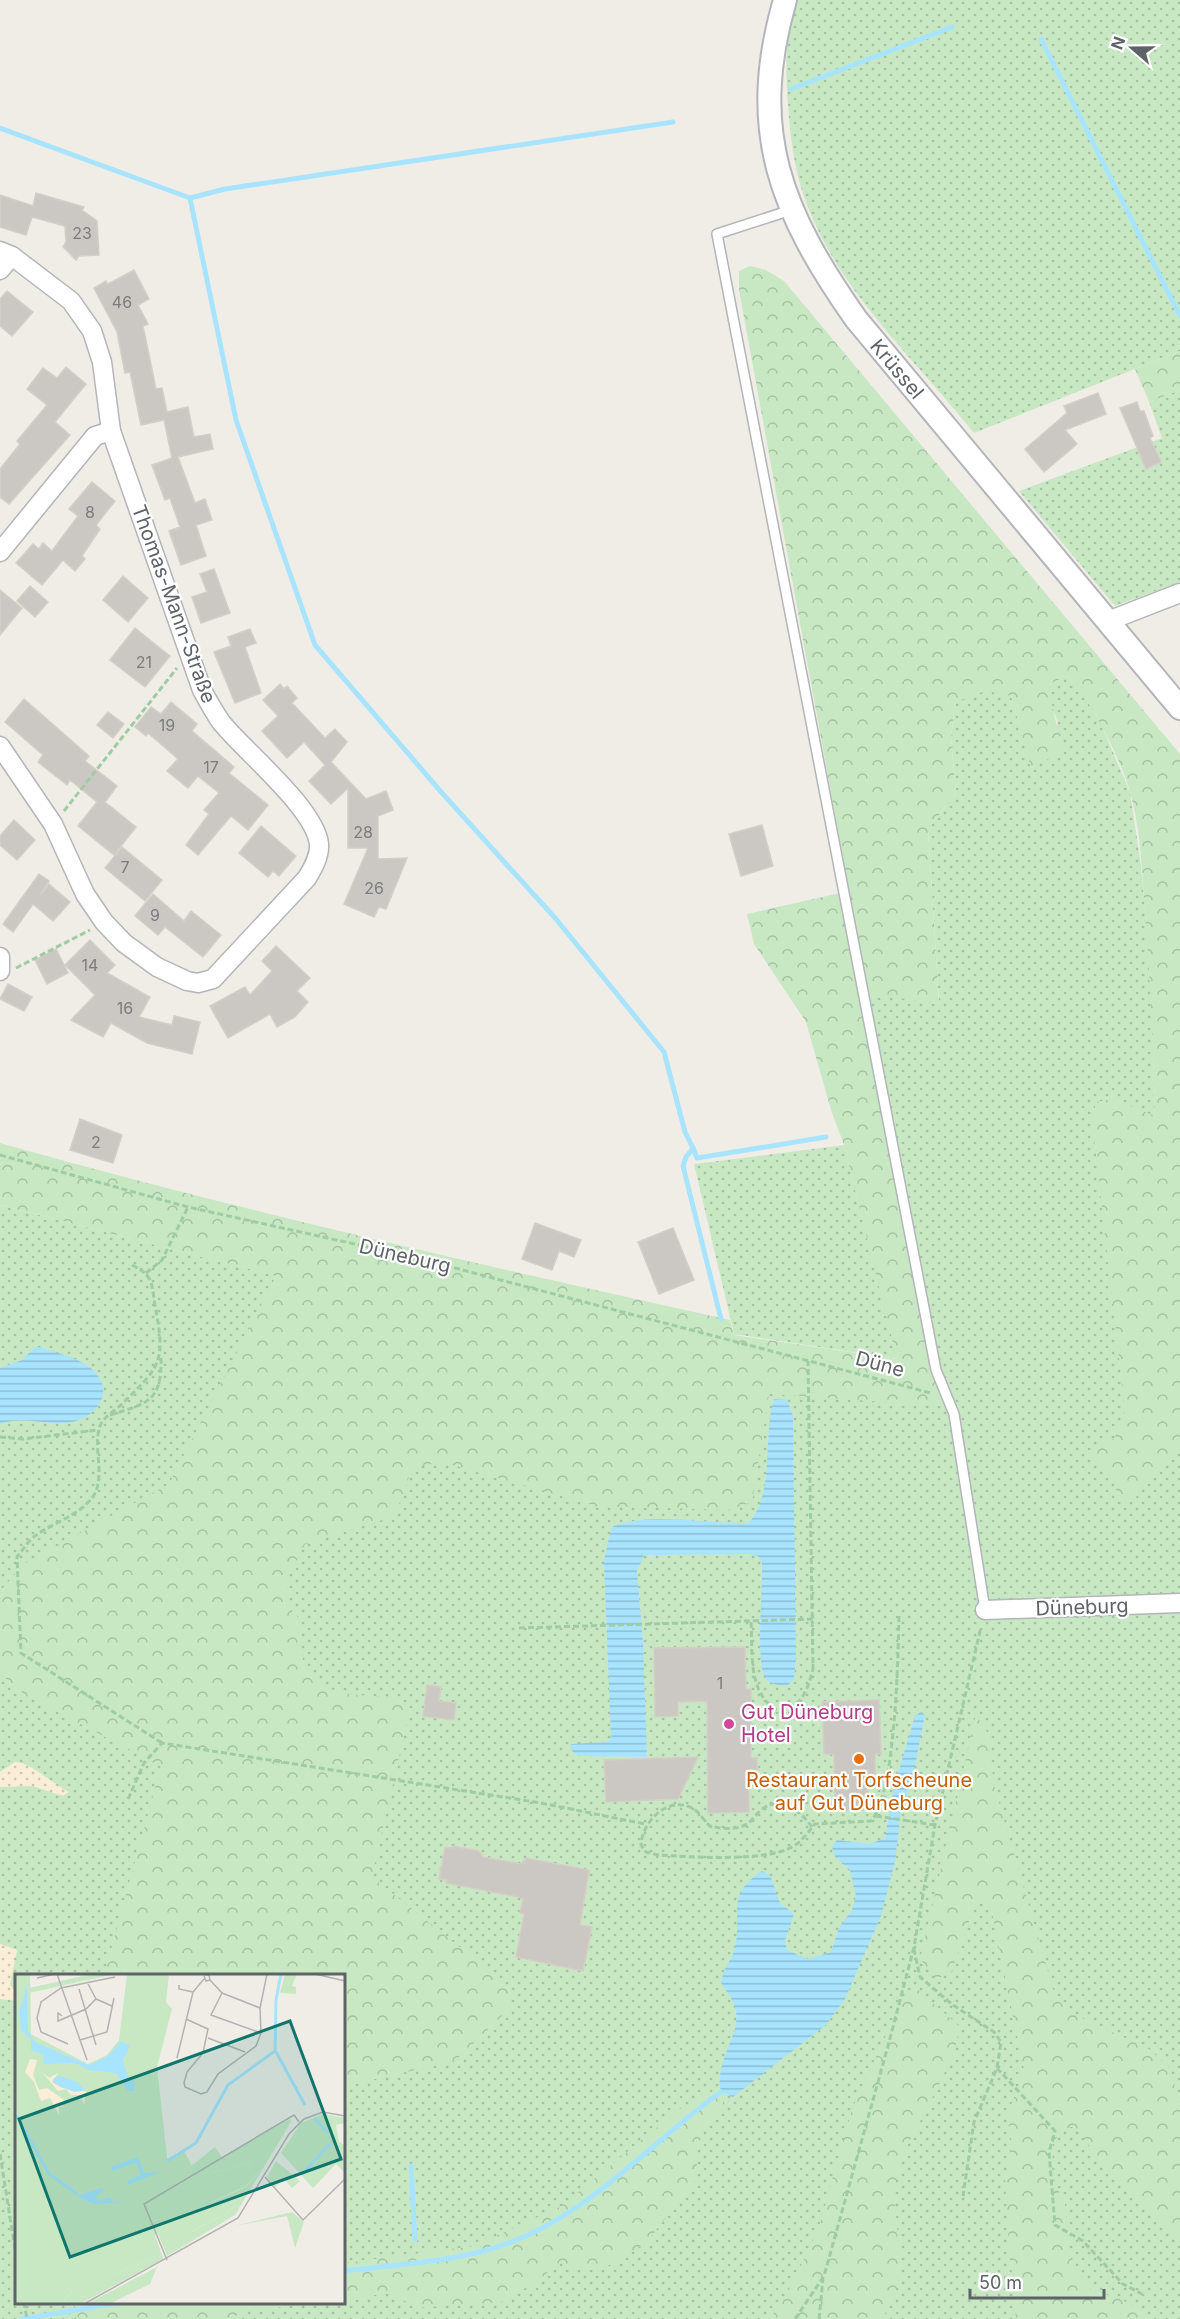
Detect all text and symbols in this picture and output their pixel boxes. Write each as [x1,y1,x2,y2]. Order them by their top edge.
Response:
north arrow [1102,18,1162,78]
text: N [1106,34,1129,52]
house number: 23 [72,223,92,243]
house number: 46 [112,292,132,312]
street label: Krüssel [865,334,929,404]
street label: Thomas-Mann-Straße [127,501,221,707]
house number: 8 [85,502,95,522]
house number: 21 [136,652,152,672]
house number: 19 [159,715,175,735]
house number: 17 [203,757,219,777]
house number: 28 [353,822,373,842]
house number: 7 [120,857,130,877]
house number: 26 [364,878,384,898]
house number: 9 [150,905,160,925]
house number: 14 [82,955,98,975]
house number: 16 [117,998,133,1018]
house number: 2 [91,1132,101,1152]
street label: Düneburg [357,1234,453,1278]
street label: Düne [853,1346,907,1382]
street label: Düneburg [1035,1593,1129,1621]
house number: 1 [717,1673,723,1693]
place label: Gut Düneburg Hotel [741,1700,873,1747]
marker: Gut Düneburg Hotel [722,1717,736,1731]
marker: Restaurant Torfscheune auf Gut Düneburg [852,1752,866,1766]
place label: Restaurant Torfscheune auf Gut Düneburg [746,1768,972,1815]
inset map [15,1974,345,2304]
scale bar [970,2262,1104,2300]
text: 50 m [979,2272,1022,2293]

